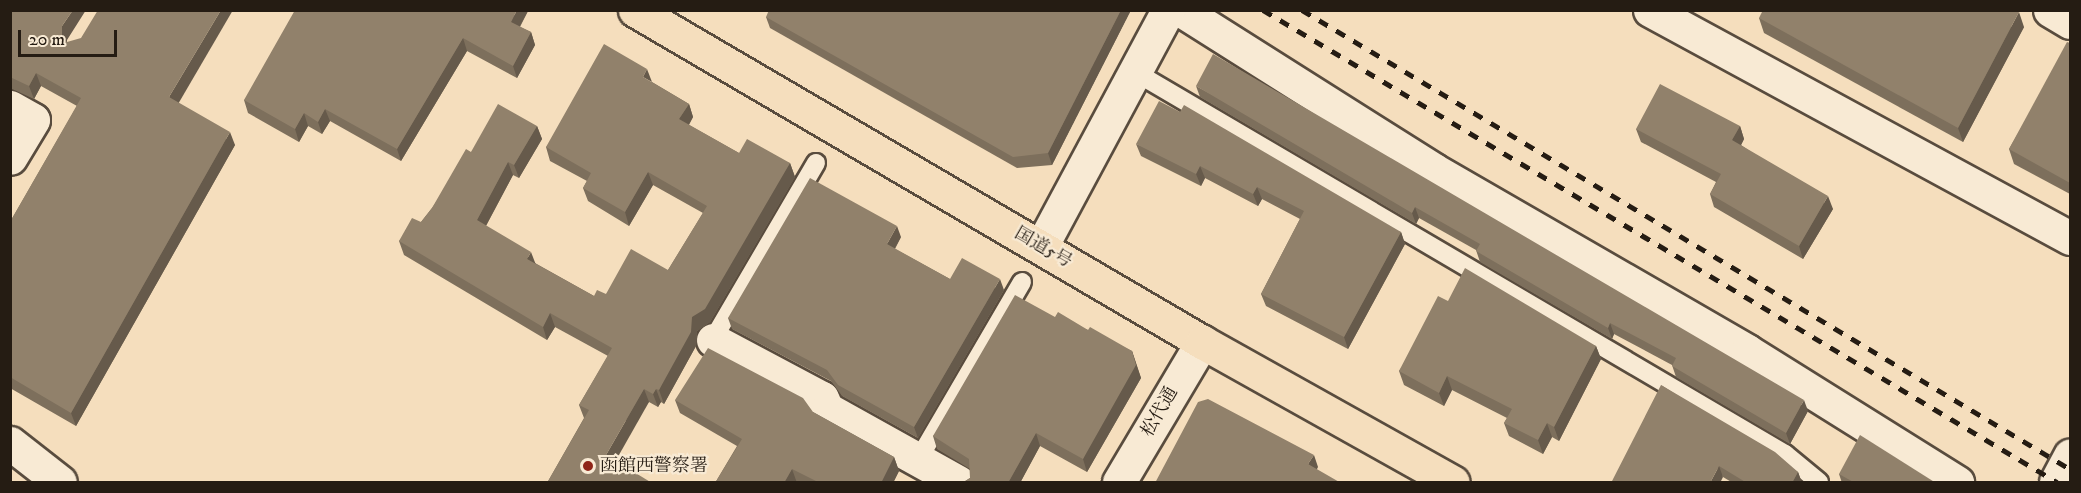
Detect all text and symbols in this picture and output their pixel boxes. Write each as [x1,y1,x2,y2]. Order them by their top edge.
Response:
scale bar [21,18,120,56]
text: 20 m [29,29,65,51]
street label: 国道5号 [1010,223,1076,273]
street label: 松代通 [1137,383,1183,441]
place label: 函館西警察署 [600,455,708,477]
marker: 函館西警察署 [581,459,595,473]

